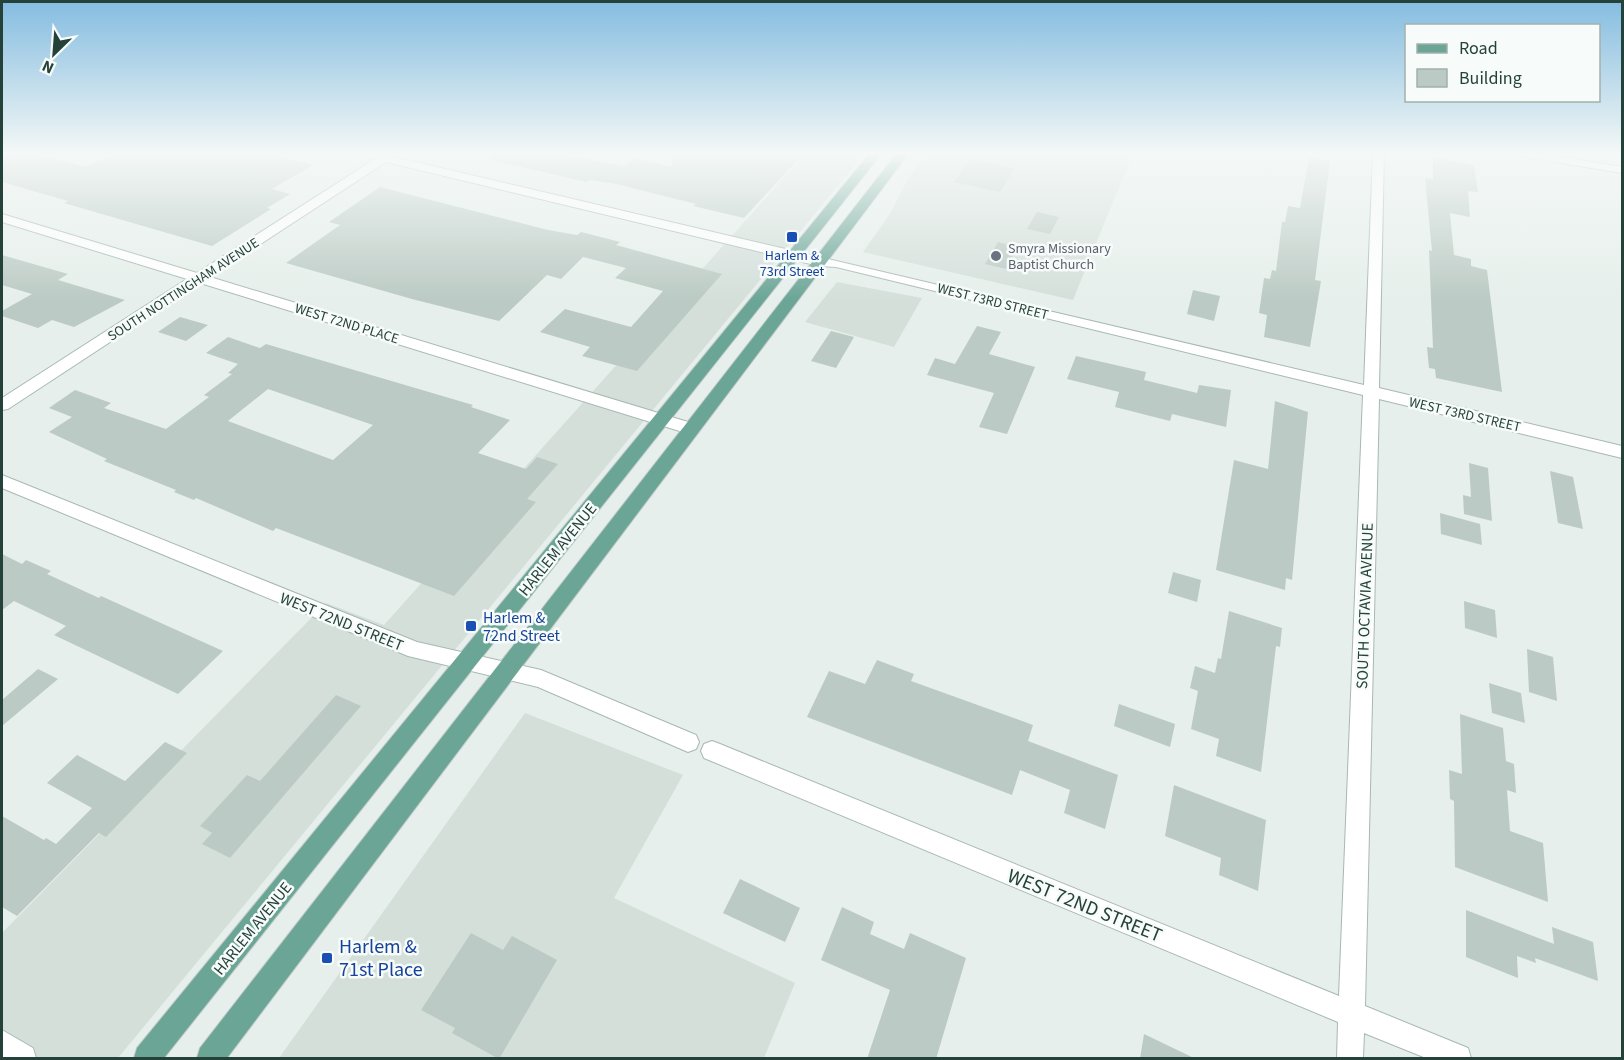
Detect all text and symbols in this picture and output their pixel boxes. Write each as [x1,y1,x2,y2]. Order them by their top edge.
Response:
north arrow [24,24,84,84]
legend [1405,24,1600,102]
text: Road [1459,36,1498,61]
text: N [39,54,58,79]
text: Building [1459,66,1522,91]
marker: Harlem & 73rd Street [785,230,799,244]
street label: SOUTH NOTTINGHAM AVENUE [104,233,263,346]
place label: Smyra Missionary Baptist Church [1008,239,1111,275]
place label: Harlem & 73rd Street [760,246,824,282]
marker: Smyra Missionary Baptist Church [989,249,1003,263]
street label: WEST 73RD STREET [935,278,1051,326]
street label: WEST 72ND PLACE [292,299,401,349]
street label: WEST 73RD STREET [1407,392,1523,438]
street label: HARLEM AVENUE [514,499,602,601]
street label: SOUTH OCTAVIA AVENUE [1351,523,1379,689]
street label: WEST 72ND STREET [276,587,407,657]
place label: Harlem & 72nd Street [483,607,560,647]
marker: Harlem & 72nd Street [464,619,478,633]
street label: WEST 72ND STREET [1003,862,1166,950]
street label: HARLEM AVENUE [209,878,297,980]
place label: Harlem & 71st Place [339,933,423,984]
marker: Harlem & 71st Place [320,951,334,965]

